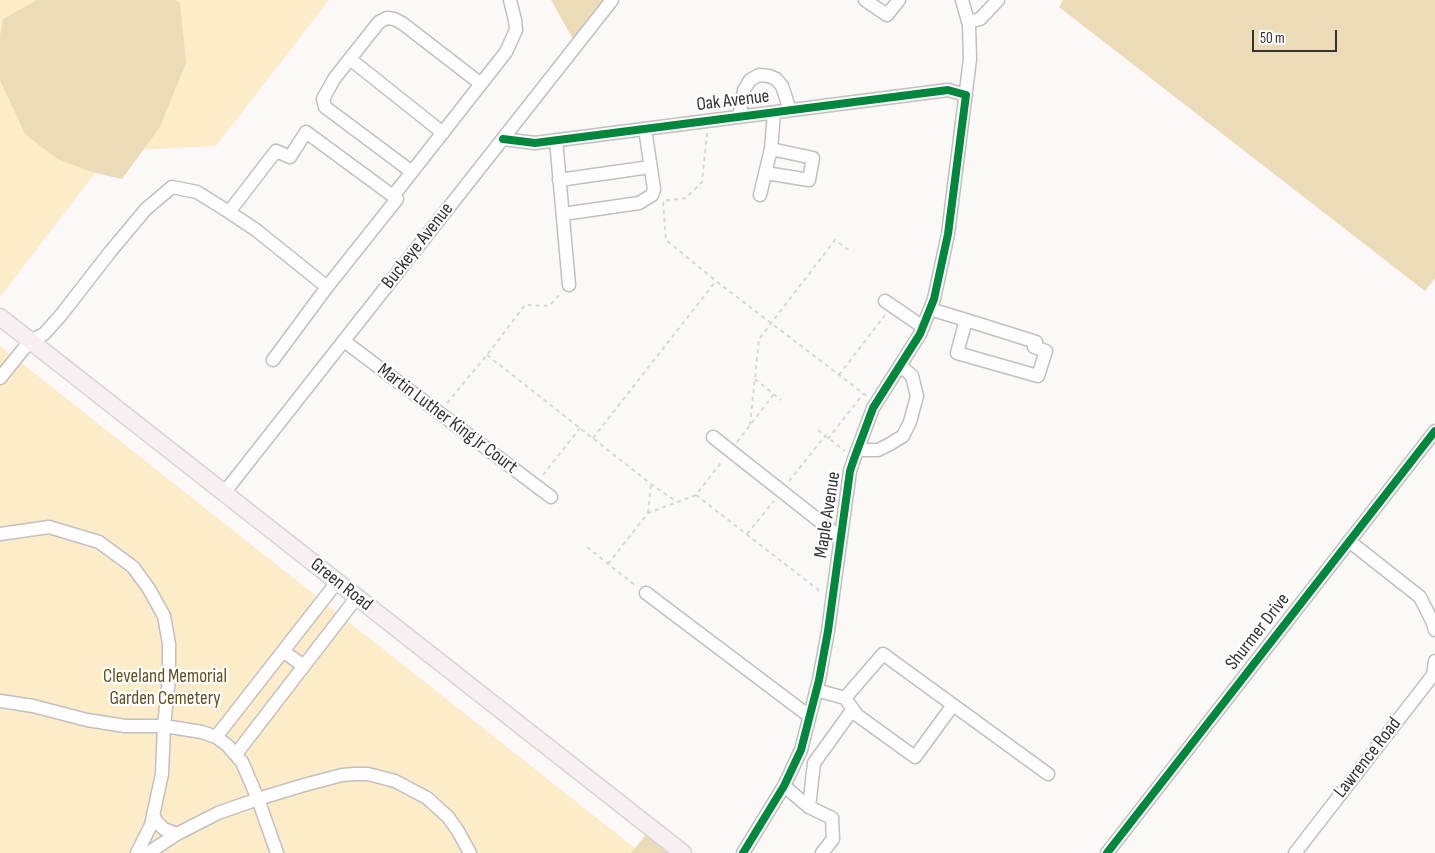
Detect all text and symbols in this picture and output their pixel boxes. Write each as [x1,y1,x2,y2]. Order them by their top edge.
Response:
scale bar [1255,20,1340,52]
text: 50 m [1260,29,1285,48]
street label: Oak Avenue [695,85,771,117]
street label: Buckeye Avenue [377,198,459,294]
street label: Martin Luther King Jr Court [372,359,522,479]
street label: Maple Avenue [810,470,846,560]
street label: Green Road [305,554,377,616]
street label: Shurmer Drive [1221,589,1295,675]
park label: Cleveland Memorial Garden Cemetery [103,666,227,710]
street label: Lawrence Road [1330,713,1406,803]

